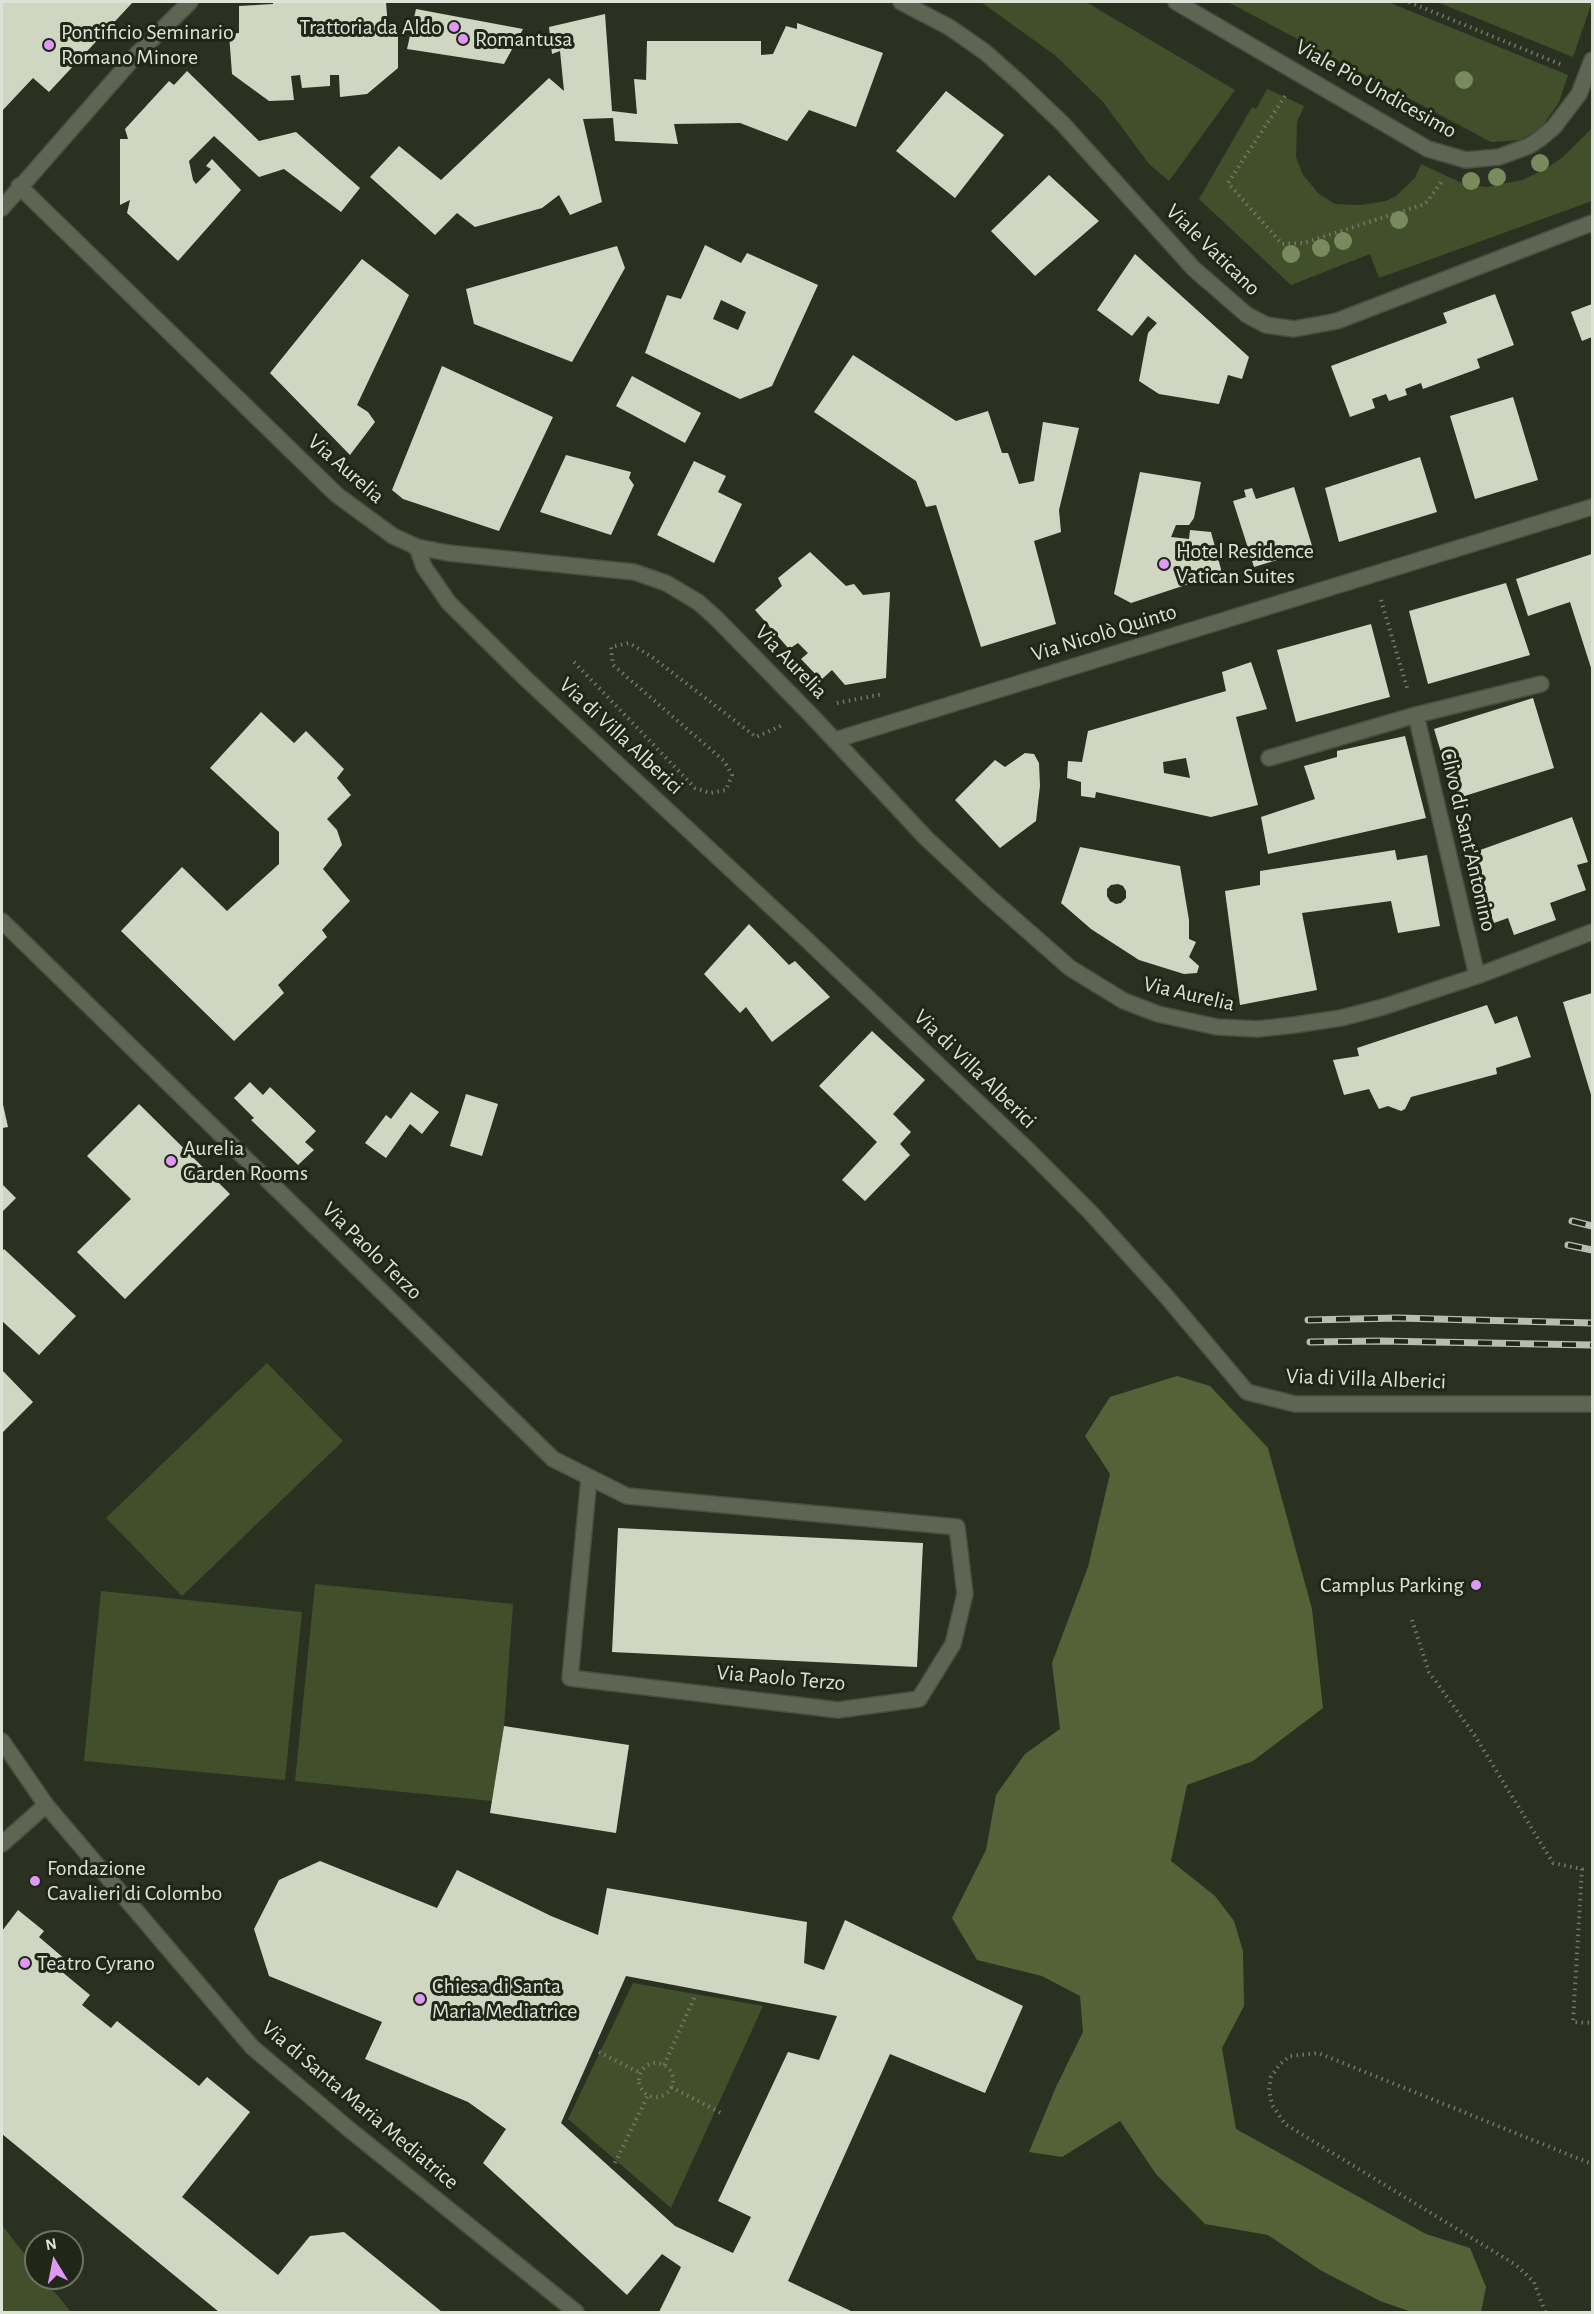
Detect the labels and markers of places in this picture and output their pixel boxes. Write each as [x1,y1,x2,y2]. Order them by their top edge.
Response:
place label: Trattoria da Aldo [300,14,442,40]
place label: Pontificio Seminario Romano Minore [61,19,234,70]
marker: Trattoria da Aldo [447,20,461,34]
place label: Romantusa [475,26,572,52]
marker: Romantusa [456,32,470,46]
marker: Pontificio Seminario Romano Minore [42,38,56,52]
place label: Hotel Residence Vatican Suites [1176,538,1314,590]
marker: Hotel Residence Vatican Suites [1157,557,1171,571]
place label: Aurelia Garden Rooms [183,1135,308,1186]
marker: Aurelia Garden Rooms [164,1154,178,1168]
place label: Camplus Parking [1320,1572,1464,1598]
marker: Camplus Parking [1469,1578,1483,1592]
place label: Fondazione Cavalieri di Colombo [47,1855,222,1906]
marker: Fondazione Cavalieri di Colombo [28,1874,42,1888]
place label: Teatro Cyrano [37,1950,155,1976]
marker: Teatro Cyrano [18,1956,32,1970]
place label: Chiesa di Santa Maria Mediatrice [432,1973,577,2024]
marker: Chiesa di Santa Maria Mediatrice [413,1992,427,2006]

